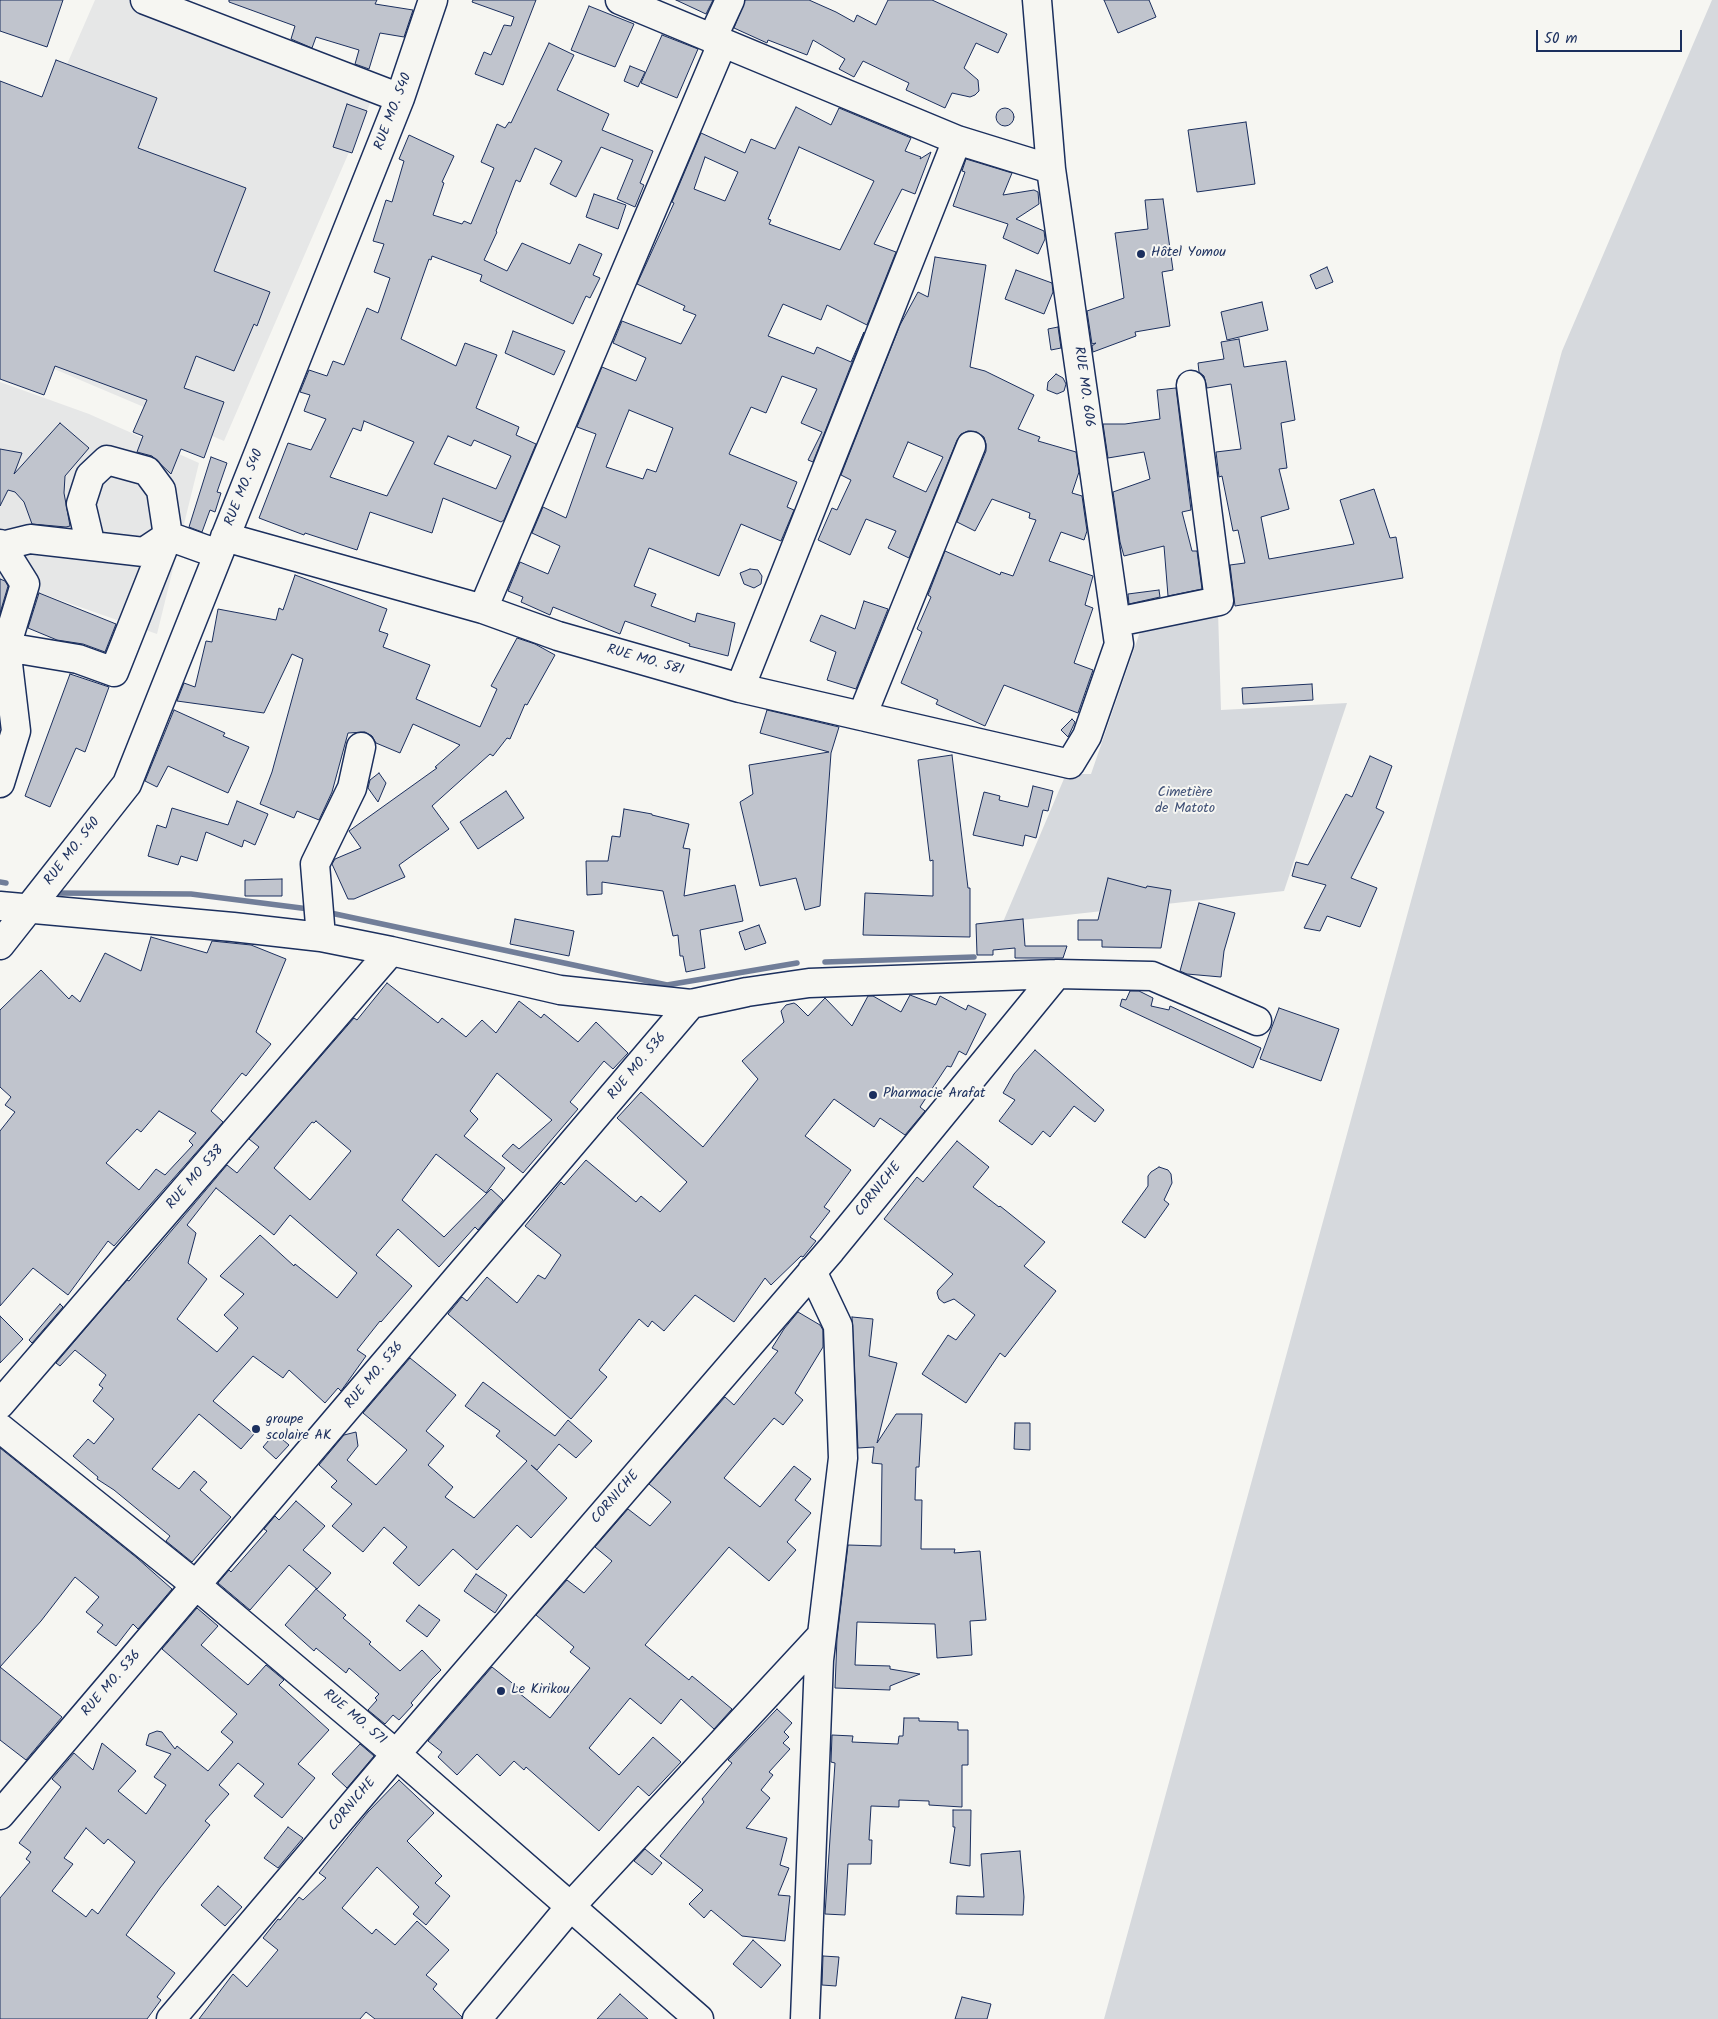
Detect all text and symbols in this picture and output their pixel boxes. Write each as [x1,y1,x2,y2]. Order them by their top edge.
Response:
scale bar [1538,20,1684,52]
text: 50 m [1544,27,1578,51]
street label: RUE MO. 540 [372,71,416,153]
place label: Hôtel Yomou [1151,246,1226,262]
marker: Hôtel Yomou [1135,248,1147,260]
street label: RUE MO. 606 [1069,345,1097,429]
street label: RUE MO. 540 [222,447,268,529]
street label: RUE MO. 581 [605,642,685,680]
park label: Cimetière de Matoto [1155,786,1215,819]
street label: RUE MO. 540 [41,815,105,889]
street label: RUE MO. 536 [605,1030,671,1104]
place label: Pharmacie Arafat [883,1087,985,1103]
marker: Pharmacie Arafat [867,1089,879,1101]
street label: RUE MO 538 [164,1142,228,1214]
street label: CORNICHE [852,1159,906,1221]
street label: RUE MO. 536 [342,1339,408,1413]
place label: groupe scolaire AK [266,1413,331,1445]
marker: groupe scolaire AK [250,1423,262,1435]
street label: CORNICHE [588,1468,644,1528]
street label: RUE MO. 536 [79,1647,145,1721]
place label: Le Kirikou [511,1683,570,1699]
marker: Le Kirikou [495,1685,507,1697]
street label: RUE MO. 571 [319,1687,389,1749]
street label: CORNICHE [326,1775,380,1835]

